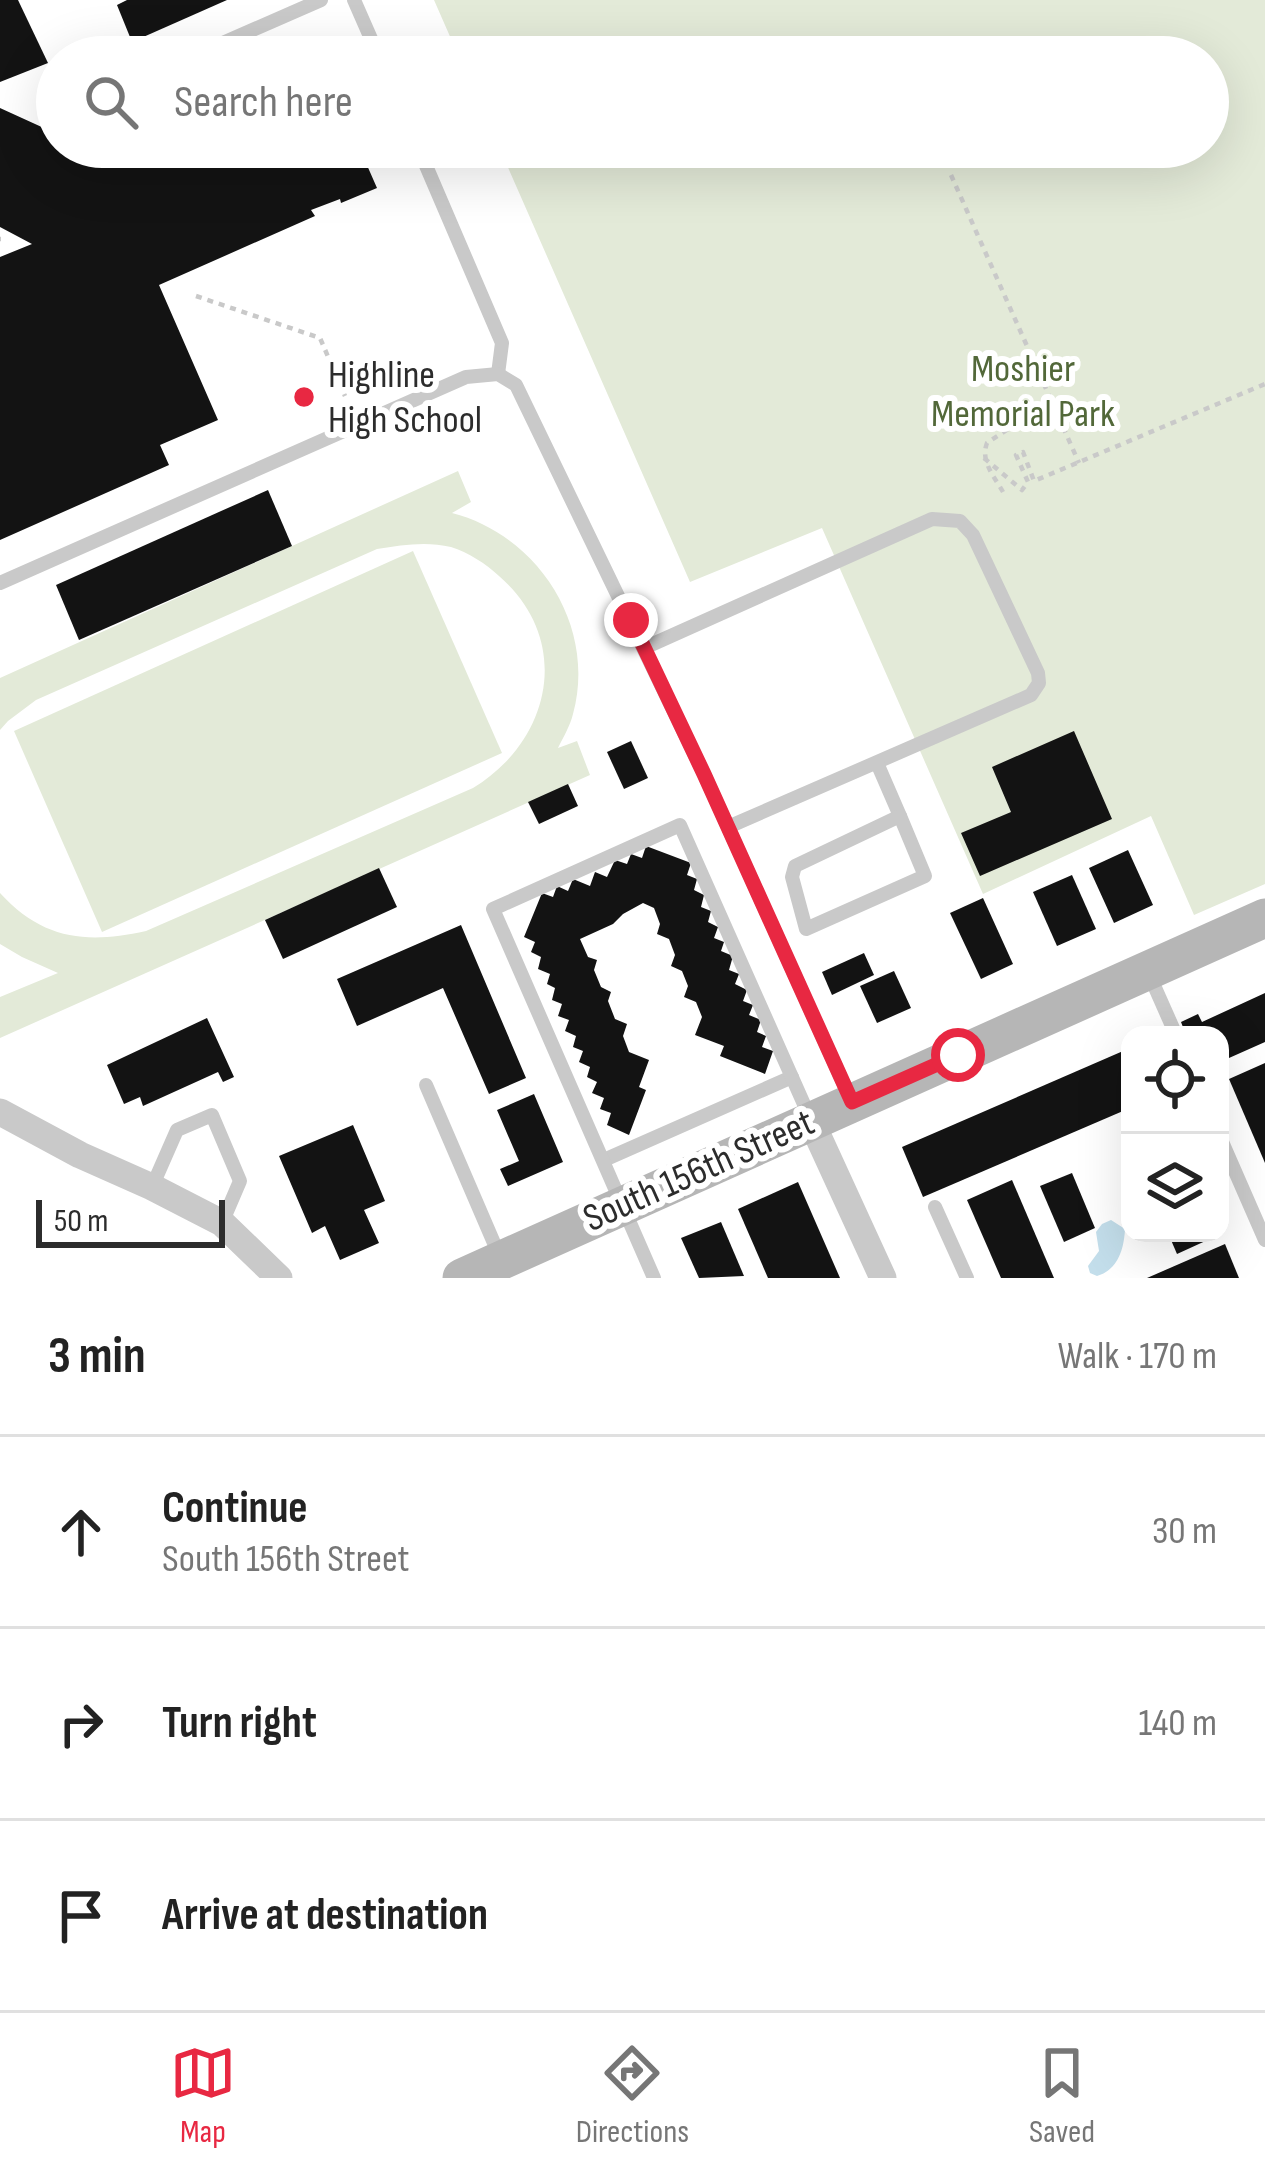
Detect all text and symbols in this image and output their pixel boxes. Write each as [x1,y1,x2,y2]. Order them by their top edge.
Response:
search box [36,36,1229,168]
icon: search [78,69,144,135]
text: Search here [174,75,353,130]
park label: Moshier Memorial Park [931,346,1115,438]
place label: Highline High School [328,352,482,444]
marker: Highline High School [291,384,317,410]
route end [604,593,658,647]
map controls [1121,1026,1229,1242]
button: locate [1121,1026,1229,1134]
route start [931,1028,985,1082]
street label: South 156th Street [576,1099,822,1243]
button: layers [1121,1134,1229,1242]
scale bar [36,1194,225,1247]
text: 50 m [54,1201,108,1241]
text: 3 min [48,1326,146,1387]
text: Walk · 170 m [1058,1333,1217,1380]
text: Continue [162,1481,308,1536]
icon: ahead [48,1499,114,1565]
text: 30 m [1152,1508,1217,1555]
text: South 156th Street [162,1536,409,1583]
icon: right [48,1691,114,1757]
text: Turn right [162,1696,317,1751]
text: 140 m [1138,1700,1217,1747]
icon: arrive [48,1883,114,1949]
text: Arrive at destination [162,1888,488,1943]
tab: Map [170,2040,236,2152]
tab: Directions [576,2040,689,2152]
tab: Saved [1029,2040,1095,2152]

